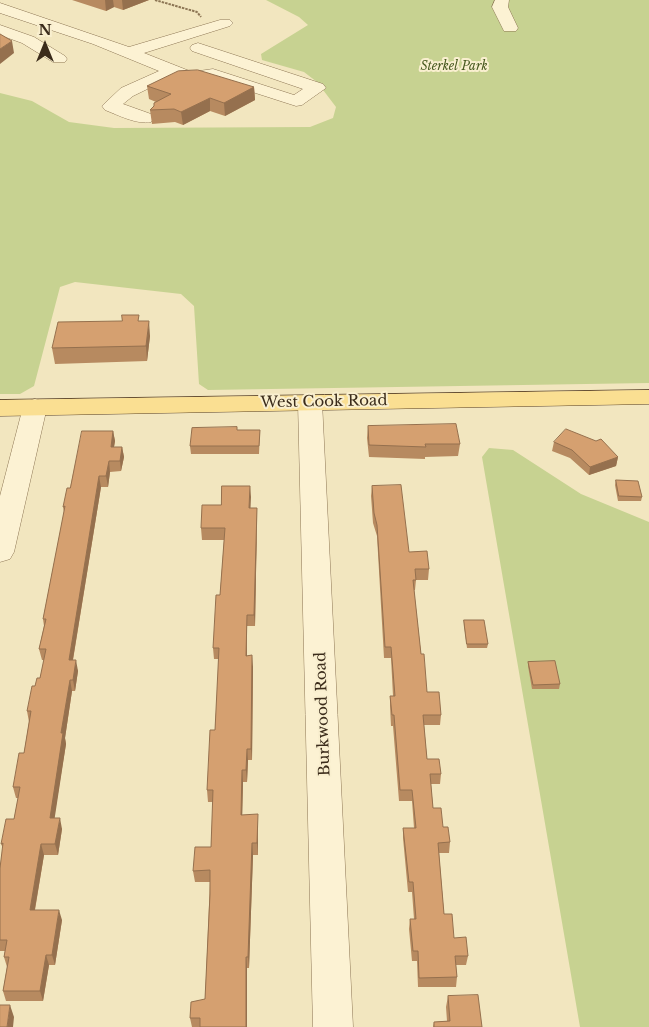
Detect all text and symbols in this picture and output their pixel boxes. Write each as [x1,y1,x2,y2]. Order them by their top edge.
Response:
north arrow [20,20,70,70]
text: N [38,21,52,39]
park label: Sterkel Park [420,60,488,74]
street label: West Cook Road [260,392,388,412]
street label: Burkwood Road [312,652,334,776]

